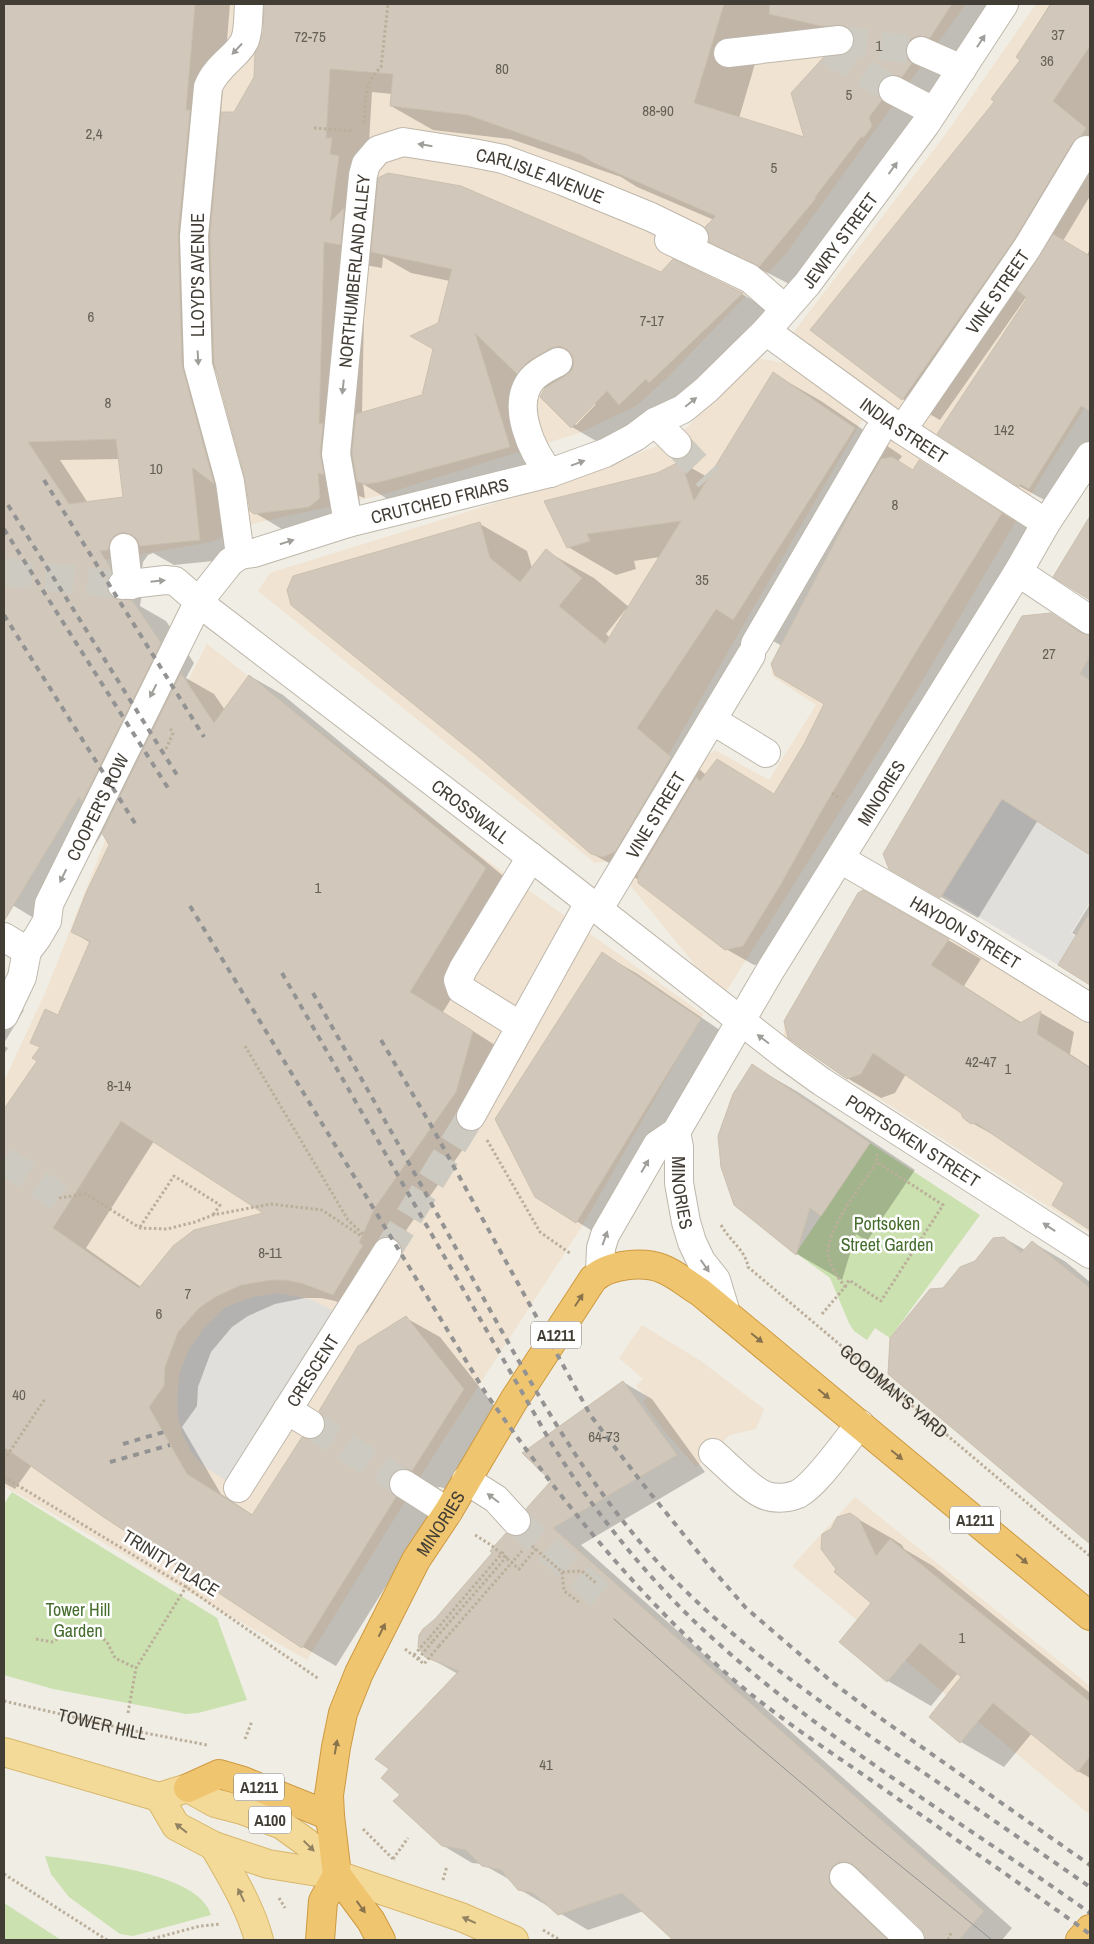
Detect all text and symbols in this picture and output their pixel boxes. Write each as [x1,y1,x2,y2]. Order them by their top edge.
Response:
house number: 37 [1051,24,1065,45]
house number: 72-75 [294,26,326,47]
one-way arrow [976,34,986,47]
house number: 1 [876,35,883,56]
one-way arrow [231,43,243,55]
house number: 36 [1040,50,1054,71]
house number: 80 [495,58,509,79]
house number: 5 [846,84,853,105]
house number: 88-90 [642,100,674,121]
house number: 2,4 [85,123,103,144]
one-way arrow [416,141,432,149]
street label: CARLISLE AVENUE [474,141,608,209]
house number: 5 [771,157,778,178]
one-way arrow [888,162,898,175]
street label: NORTHUMBERLAND ALLEY [332,173,376,369]
street label: JEWRY STREET [796,187,883,293]
street label: LLOYD'S AVENUE [185,213,210,337]
street label: VINE STREET [959,245,1035,339]
house number: 6 [88,306,95,327]
house number: 7-17 [640,310,664,331]
one-way arrow [194,350,202,366]
one-way arrow [338,379,346,395]
street label: INDIA STREET [855,391,953,469]
house number: 8 [105,392,112,413]
one-way arrow [684,397,697,408]
house number: 142 [994,419,1014,440]
house number: 10 [149,458,163,479]
one-way arrow [571,459,586,466]
street label: CRUTCHED FRIARS [368,471,511,529]
house number: 8 [892,494,899,515]
one-way arrow [279,538,294,546]
house number: 35 [695,569,709,590]
one-way arrow [151,577,167,585]
house number: 27 [1042,643,1056,664]
one-way arrow [149,684,157,699]
street label: COOPER'S ROW [60,749,134,865]
street label: MINORIES [851,755,911,830]
street label: VINE STREET [619,767,691,863]
street label: CROSSWALL [427,773,515,849]
one-way arrow [58,868,67,883]
house number: 1 [315,877,322,898]
street label: HAYDON STREET [906,889,1025,974]
one-way arrow [757,1033,770,1044]
house number: 42-47 [965,1051,997,1072]
house number: 1 [1005,1058,1012,1079]
house number: 8-14 [107,1075,131,1096]
street label: PORTSOKEN STREET [841,1088,985,1193]
street label: MINORIES [667,1156,700,1232]
one-way arrow [640,1159,649,1172]
park label: Portsoken Street Garden [841,1211,933,1257]
one-way arrow [1043,1223,1056,1232]
one-way arrow [602,1230,609,1245]
house number: 8-11 [258,1242,282,1263]
one-way arrow [700,1259,710,1273]
house number: 7 [185,1283,192,1304]
one-way arrow [574,1294,584,1307]
house number: 6 [156,1303,163,1324]
road number: A1211 [531,1322,581,1348]
street label: CRESCENT [280,1329,344,1411]
one-way arrow [751,1333,764,1344]
street label: GOODMAN'S YARD [835,1338,954,1444]
house number: 40 [12,1384,26,1405]
one-way arrow [817,1388,829,1400]
house number: 64-73 [588,1426,620,1447]
one-way arrow [891,1449,903,1460]
street label: MINORIES [410,1486,470,1561]
one-way arrow [486,1493,500,1503]
road number: A1211 [950,1506,1000,1534]
street label: TRINITY PLACE [118,1523,224,1603]
one-way arrow [1015,1554,1028,1565]
park label: Tower Hill Garden [46,1597,110,1643]
one-way arrow [378,1622,386,1637]
house number: 1 [959,1627,966,1648]
street label: TOWER HILL [56,1701,149,1745]
one-way arrow [333,1739,341,1755]
house number: 41 [539,1754,553,1775]
road number: A1211 [234,1774,284,1800]
road number: A100 [249,1806,291,1834]
one-way arrow [175,1822,188,1833]
one-way arrow [303,1840,315,1852]
one-way arrow [237,1888,245,1902]
one-way arrow [355,1900,366,1913]
one-way arrow [462,1916,476,1924]

